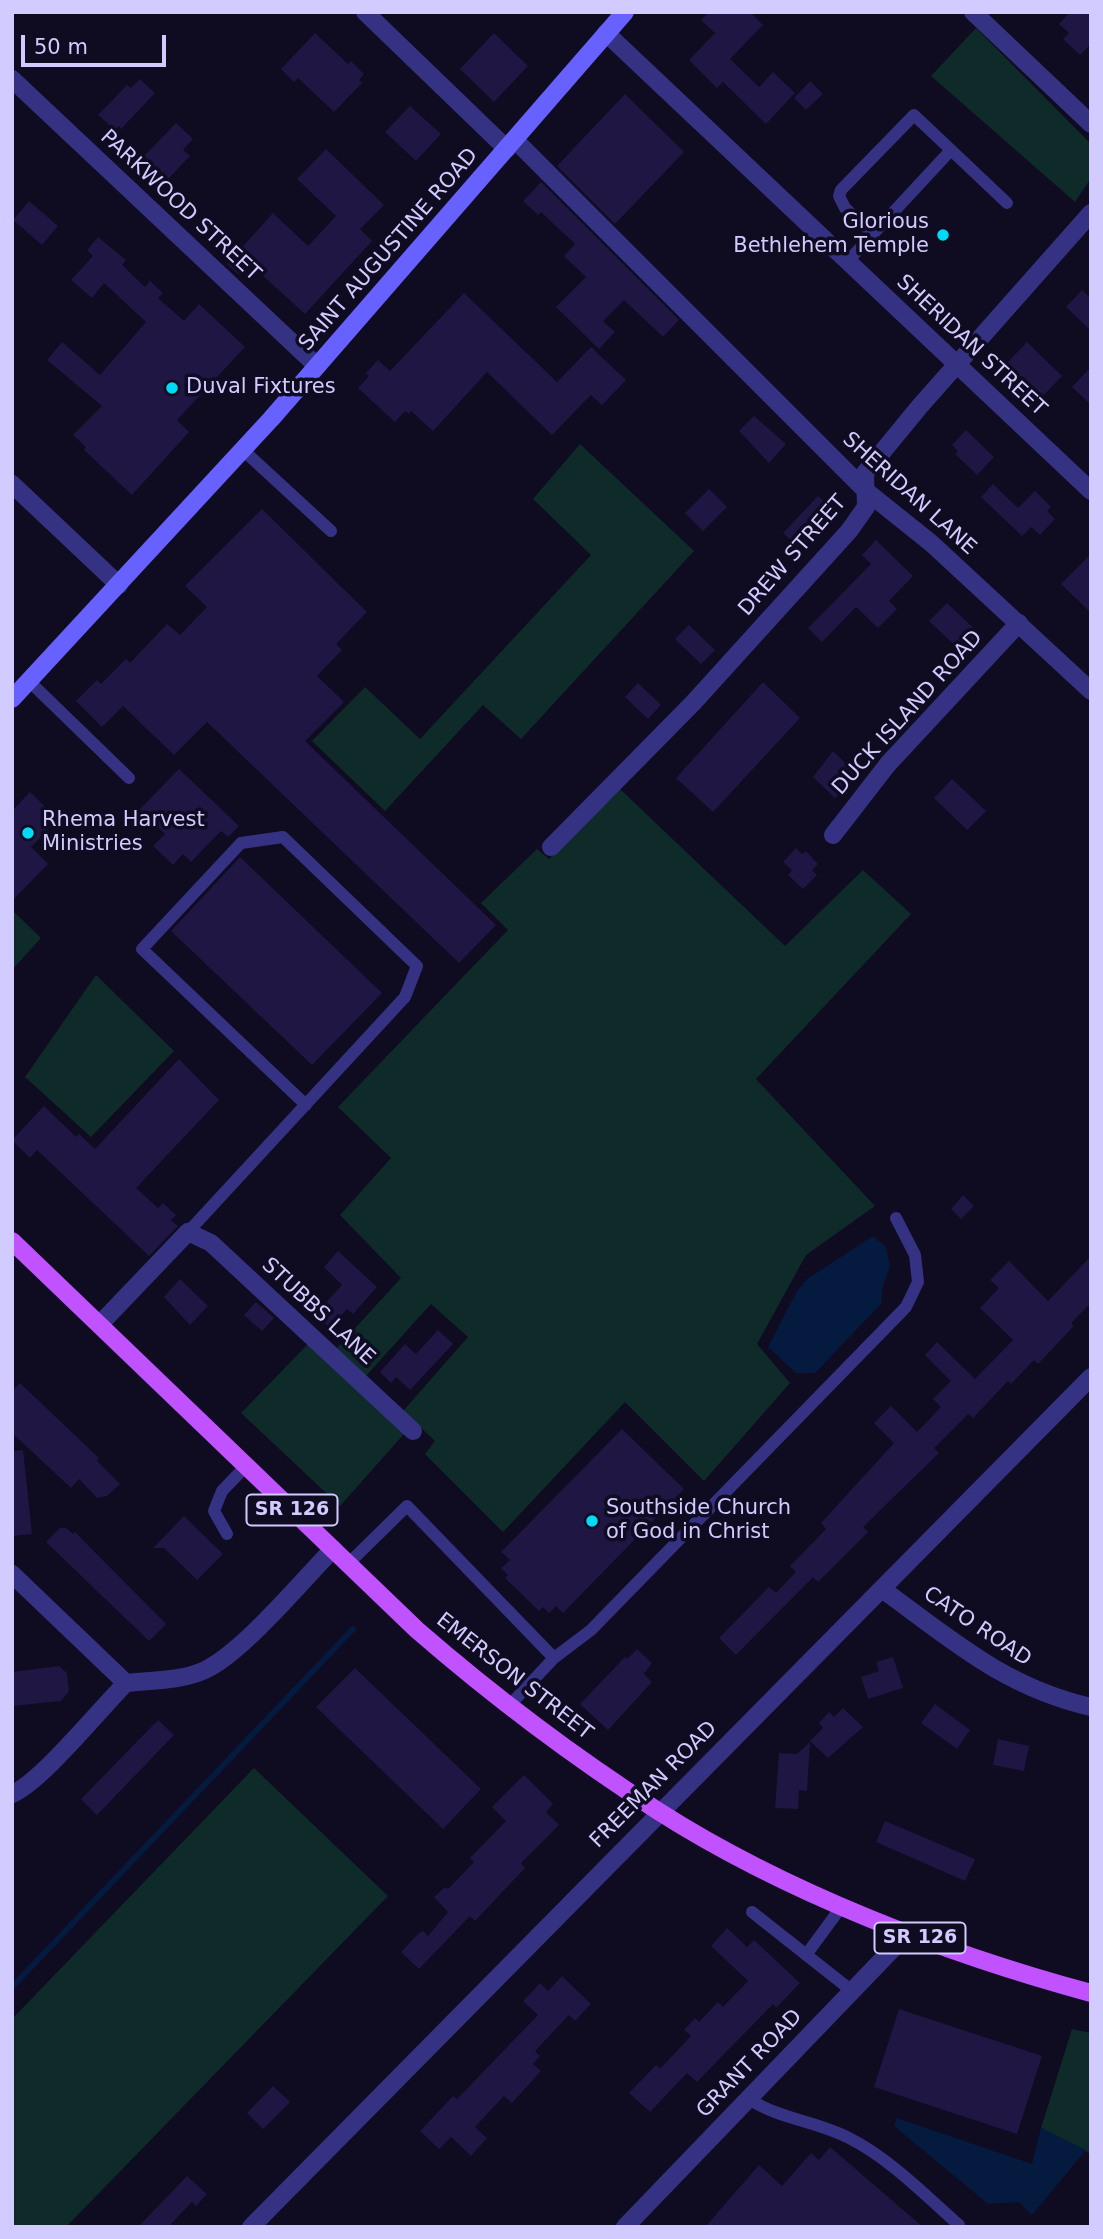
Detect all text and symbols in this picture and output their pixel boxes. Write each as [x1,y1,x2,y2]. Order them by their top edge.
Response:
scale bar [24,21,170,65]
text: 50 m [34,35,88,59]
street label: PARKWOOD STREET [95,125,265,287]
street label: SAINT AUGUSTINE ROAD [294,144,484,356]
place label: Glorious Bethlehem Temple [733,210,929,260]
marker: Glorious Bethlehem Temple [935,227,951,243]
street label: SHERIDAN STREET [891,270,1051,422]
place label: Duval Fixtures [186,375,336,401]
marker: Duval Fixtures [164,380,180,396]
street label: SHERIDAN LANE [837,427,981,561]
street label: DREW STREET [734,491,852,621]
street label: DUCK ISLAND ROAD [828,626,988,800]
place label: Rhema Harvest Ministries [42,808,205,858]
marker: Rhema Harvest Ministries [20,825,36,841]
street label: STUBBS LANE [256,1253,380,1371]
road number: SR 126 [246,1494,338,1526]
place label: Southside Church of God in Christ [606,1496,791,1546]
marker: Southside Church of God in Christ [584,1513,600,1529]
street label: CATO ROAD [918,1582,1036,1672]
street label: EMERSON STREET [431,1608,597,1746]
street label: FREEMAN ROAD [585,1716,723,1854]
road number: SR 126 [874,1922,965,1954]
street label: GRANT ROAD [692,2005,808,2123]

